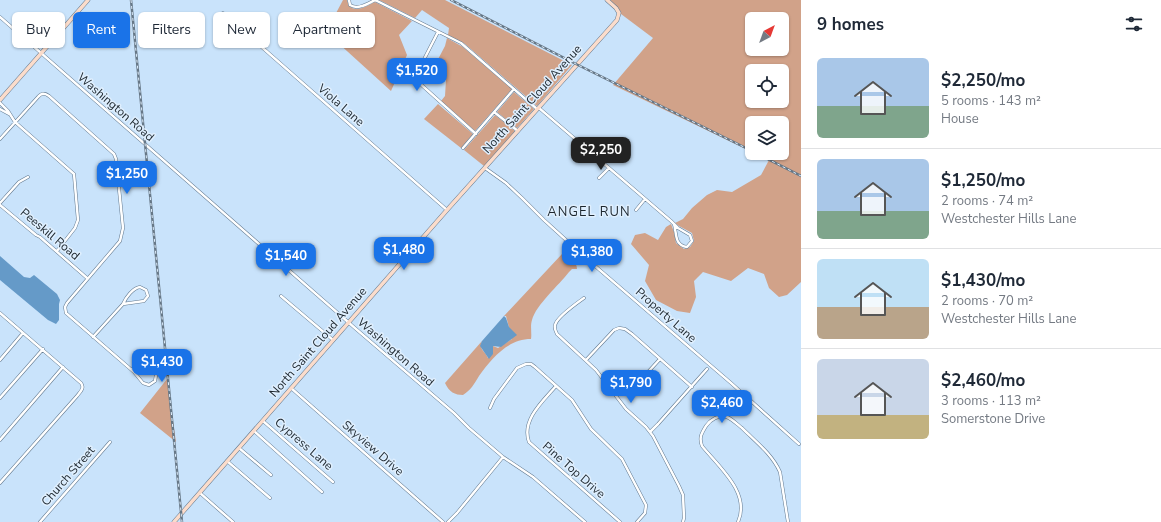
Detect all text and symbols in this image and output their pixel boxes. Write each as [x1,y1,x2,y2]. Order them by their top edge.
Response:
chip: Buy [12,12,65,48]
chip: Rent [73,12,130,48]
chip: Filters [138,12,205,48]
chip: New [213,12,270,48]
chip: Apartment [278,12,375,48]
north arrow [745,12,789,56]
map controls [745,12,789,160]
text: 9 homes [817,13,884,36]
icon: filters [1123,13,1145,35]
street label: North Saint Cloud Avenue [479,41,585,157]
pin: $1,520 [384,58,450,92]
text: $1,520 [396,62,438,80]
button: locate [745,64,789,108]
street label: Washington Road [74,69,158,145]
text: $2,250/mo [941,69,1025,92]
icon: home [849,74,897,122]
street label: Viola Lane [314,80,368,130]
text: 5 rooms · 143 m² [941,92,1041,110]
text: House [941,110,979,128]
button: layers [745,116,789,160]
pin: $2,250 [568,137,634,171]
text: $2,250 [580,141,622,159]
pin: $1,250 [94,161,160,195]
text: $1,250 [106,165,148,183]
text: $1,250/mo [941,169,1025,192]
icon: home [849,175,897,223]
text: 2 rooms · 74 m² [941,192,1033,210]
district label: ANGEL RUN [547,203,631,221]
street label: Peeskill Road [17,204,83,264]
text: Westchester Hills Lane [941,210,1076,228]
pin: $1,480 [371,237,437,271]
pin: $1,380 [559,239,625,273]
text: $1,480 [383,241,425,259]
pin: $1,540 [253,243,319,277]
text: $1,380 [571,243,613,261]
text: $1,540 [265,247,307,265]
text: $1,430/mo [941,269,1025,292]
icon: home [849,275,897,323]
street label: North Saint Cloud Avenue [266,284,370,400]
street label: Property Lane [632,284,700,346]
text: 2 rooms · 70 m² [941,292,1033,310]
text: Westchester Hills Lane [941,310,1076,328]
street label: Washington Road [354,314,438,390]
pin: $1,430 [129,349,195,383]
text: $1,430 [141,353,183,371]
text: $2,460/mo [941,369,1025,392]
pin: $1,790 [598,370,664,404]
text: $1,790 [610,374,652,392]
icon: home [849,375,897,423]
pin: $2,460 [689,390,755,424]
text: 3 rooms · 113 m² [941,392,1041,410]
text: $2,460 [701,394,743,412]
text: Somerstone Drive [941,410,1045,428]
street label: Cypress Lane [271,414,337,474]
street label: Skyview Drive [339,417,407,479]
street label: Pine Top Drive [539,438,609,502]
street label: Church Street [38,442,99,509]

